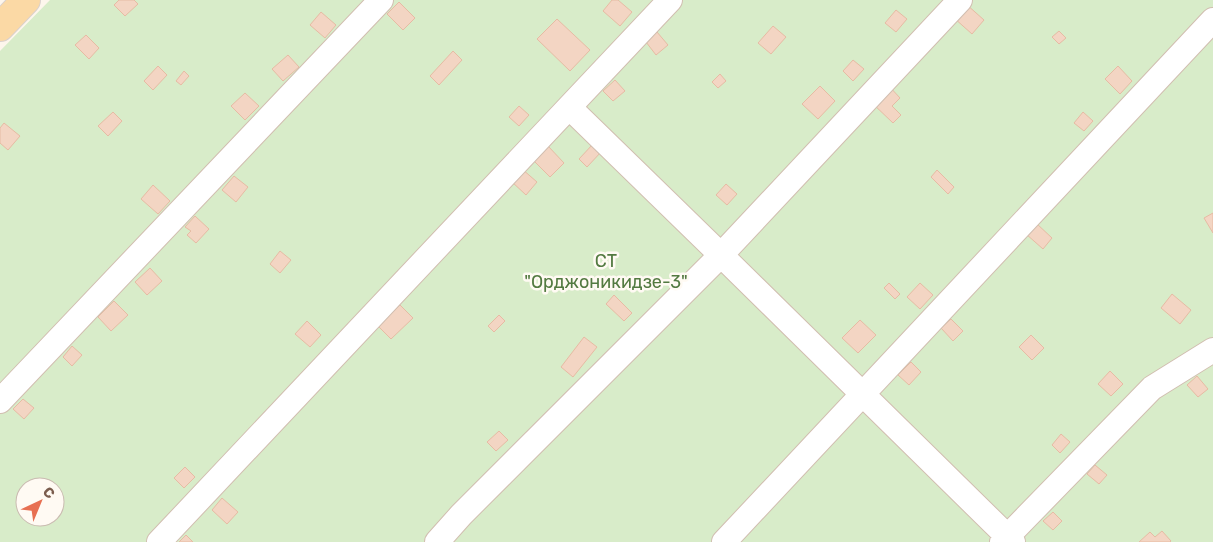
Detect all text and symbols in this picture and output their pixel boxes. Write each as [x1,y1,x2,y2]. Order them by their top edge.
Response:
park label: СТ "Орджоникидзе-3" [524,250,688,293]
north arrow [15,477,65,527]
text: С [39,483,58,503]

